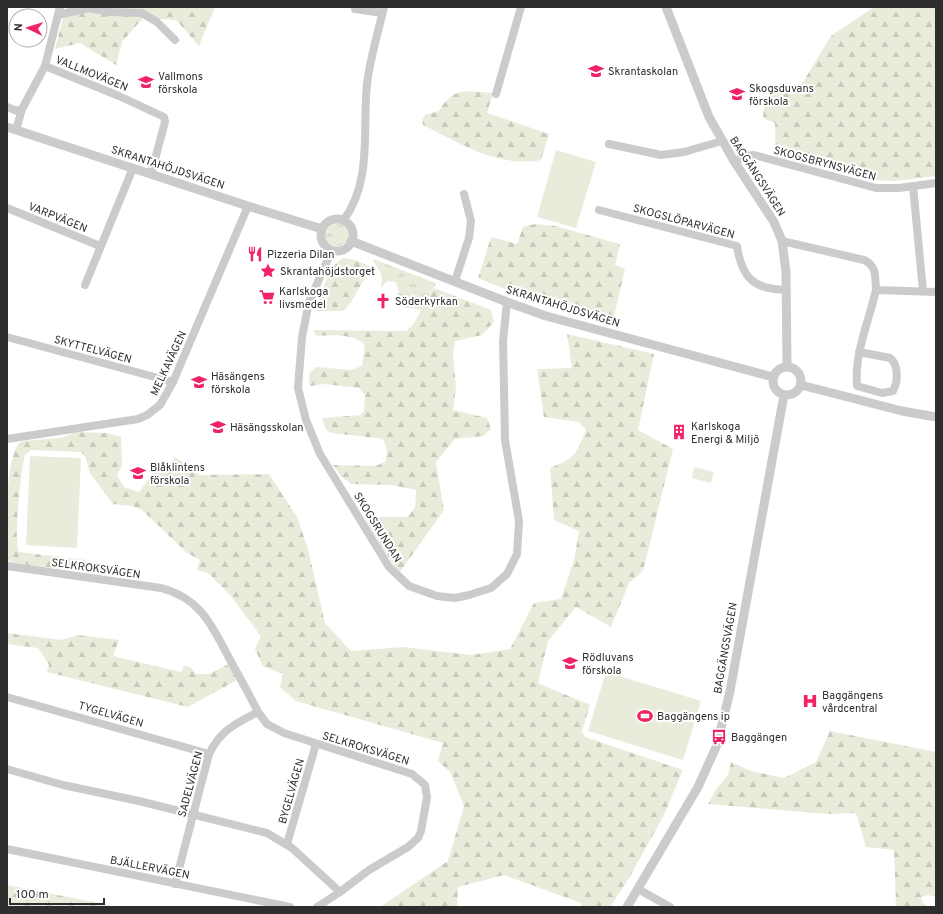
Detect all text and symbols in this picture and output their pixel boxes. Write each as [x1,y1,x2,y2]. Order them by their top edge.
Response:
north arrow [8,8,48,48]
text: N [12,23,26,32]
street label: VALLMOVÄGEN [53,52,130,95]
school or university icon: Skrantaskolan [587,62,605,80]
place label: Skrantaskolan [608,65,678,79]
place label: Vallmons förskola [158,70,203,97]
school or university icon: Vallmons förskola [137,73,155,91]
place label: Skogsduvans förskola [749,82,814,109]
school or university icon: Skogsduvans förskola [728,85,746,103]
street label: BAGGÄNGSVÄGEN [726,133,789,219]
street label: SKRANTAHÖJDSVÄGEN [109,142,226,193]
street label: SKOGSBRYNSVÄGEN [772,143,878,184]
street label: VARPVÄGEN [26,199,90,236]
street label: SKOGSLÖPARVÄGEN [631,201,736,242]
restaurant icon: Pizzeria Dilan [246,245,264,263]
place label: Pizzeria Dilan [267,248,334,262]
place icon: Skrantahöjdstorget [259,262,277,280]
place label: Skrantahöjdstorget [280,265,375,279]
street label: SKRANTAHÖJDSVÄGEN [504,282,622,331]
place label: Karlskoga livsmedel [279,285,328,312]
supermarket icon: Karlskoga livsmedel [258,288,276,306]
church icon: Söderkyrkan [374,292,392,310]
place label: Söderkyrkan [395,295,458,309]
street label: MELKAVÄGEN [147,328,190,398]
street label: SKYTTELVÄGEN [52,332,133,367]
place label: Häsängens förskola [211,370,265,397]
school or university icon: Häsängens förskola [190,373,208,391]
school or university icon: Häsängsskolan [209,418,227,436]
place label: Karlskoga Energi & Miljö [691,420,759,447]
place label: Häsängsskolan [230,421,304,435]
building icon: Karlskoga Energi & Miljö [670,423,688,441]
place label: Blåklintens förskola [150,461,205,488]
school or university icon: Blåklintens förskola [129,464,147,482]
street label: SKOGSRUNDAN [350,490,404,565]
street label: SELKROKSVÄGEN [50,555,142,582]
street label: BAGGÄNGSVÄGEN [710,601,741,695]
place label: Rödluvans förskola [582,651,634,678]
school or university icon: Rödluvans förskola [561,654,579,672]
place label: Baggängens vårdcentral [822,689,883,716]
hospital icon: Baggängens vårdcentral [801,692,819,710]
street label: TYGELVÄGEN [77,698,145,731]
sports icon: Baggängens ip [636,707,654,725]
place label: Baggängens ip [657,710,730,724]
street label: SELKROKSVÄGEN [321,728,411,769]
bus stop icon: Baggängen [710,728,728,746]
place label: Baggängen [731,731,787,745]
street label: SADELVÄGEN [174,750,206,819]
street label: BYGELVÄGEN [275,757,308,826]
street label: BJÄLLERVÄGEN [109,852,191,883]
scale bar [10,880,104,906]
text: 100 m [16,887,49,903]

